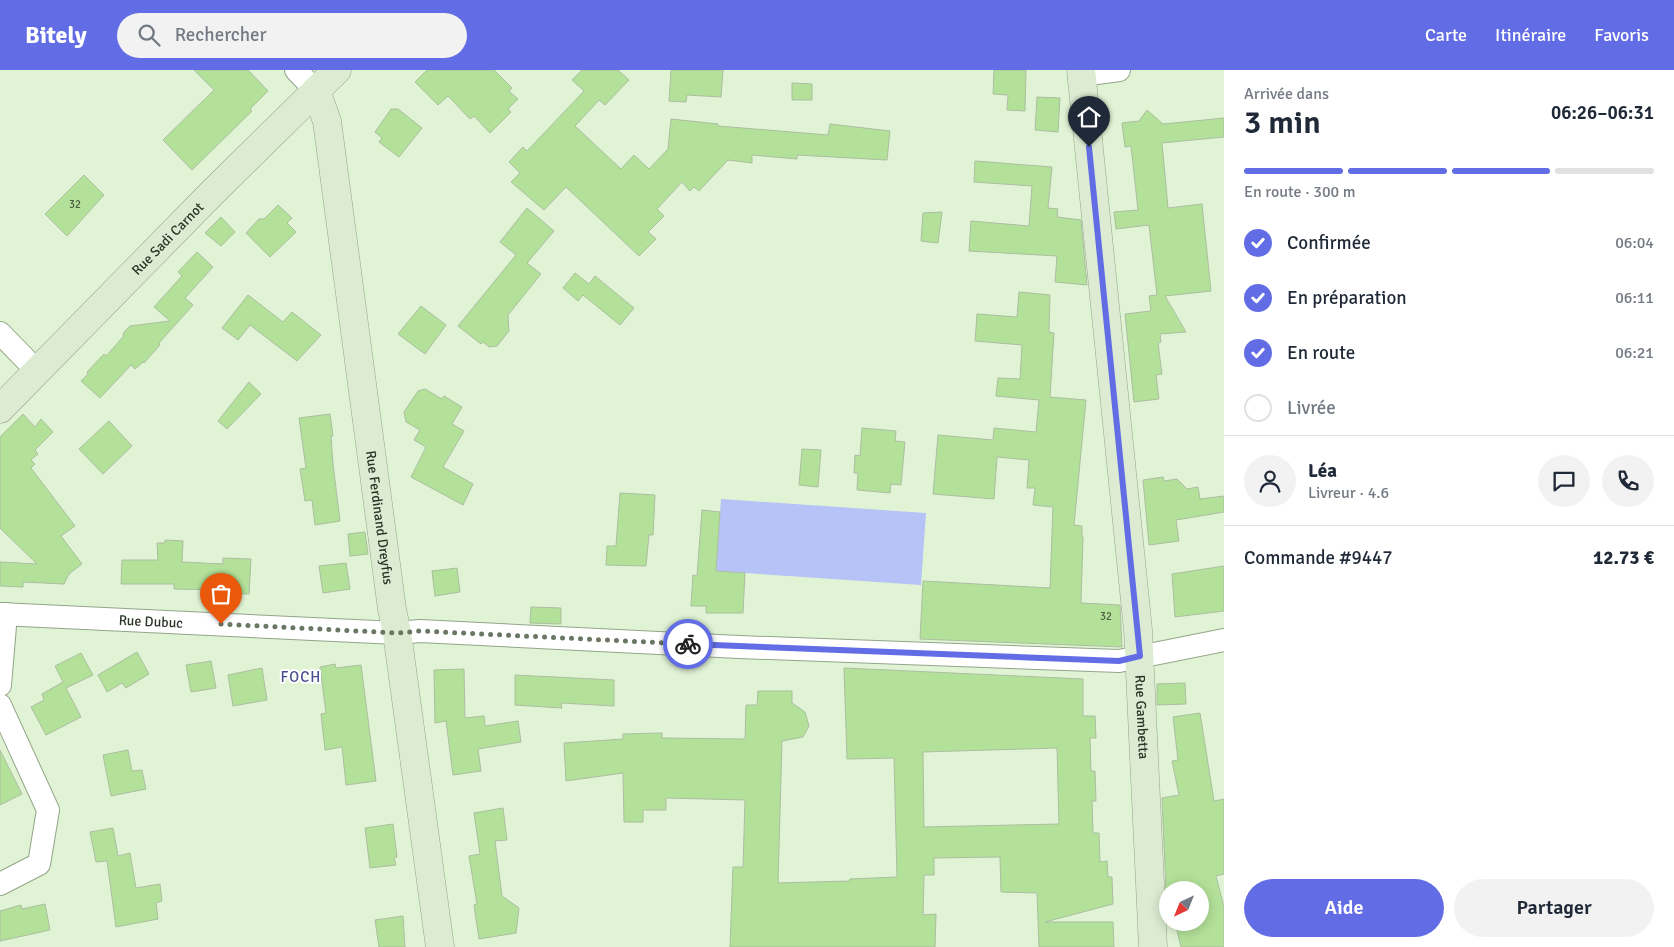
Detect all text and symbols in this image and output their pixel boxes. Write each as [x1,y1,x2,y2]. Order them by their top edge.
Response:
search box [117,13,467,58]
text: Bitely [25,20,87,50]
icon: search [135,21,163,49]
text: Rechercher [175,23,267,47]
text: Carte [1425,24,1467,46]
text: Itinéraire [1495,24,1566,46]
text: Favoris [1594,24,1649,46]
text: Arrivée dans [1244,84,1329,104]
pin [1068,96,1110,147]
text: 06:26–06:31 [1551,101,1654,125]
icon: home [1075,103,1103,131]
text: 3 min [1244,103,1321,142]
text: En route · 300 m [1244,182,1356,202]
house number: 32 [69,198,81,211]
street label: Rue Sadi Carnot [128,198,207,278]
icon: check [1244,229,1272,257]
text: Confirmée [1287,231,1371,255]
text: 06:04 [1615,233,1654,253]
icon: check [1244,284,1272,312]
text: En préparation [1287,286,1407,310]
text: 06:11 [1615,288,1654,308]
icon: check [1244,339,1272,367]
text: En route [1287,341,1355,365]
text: 06:21 [1615,343,1654,363]
text: Livrée [1287,396,1336,420]
street label: Rue Ferdinand Dreyfus [362,450,397,586]
button: person [1244,455,1296,507]
button: chat [1538,455,1590,507]
button: phone [1602,455,1654,507]
text: Léa [1308,459,1337,483]
text: Livreur · 4.6 [1308,483,1389,503]
text: Commande #9447 [1244,546,1393,570]
text: 12.73 € [1593,546,1654,570]
pin [200,573,242,624]
icon: bag [207,580,235,608]
house number: 32 [1100,610,1112,623]
street label: Rue Dubuc [118,611,184,631]
courier [663,619,713,669]
icon: bike [674,630,702,658]
district label: FOCH [281,668,321,686]
street label: Rue Gambetta [1132,674,1153,760]
button: Aide [1244,879,1444,937]
button: Partager [1454,879,1654,937]
north arrow [1159,881,1209,931]
map controls [1159,881,1209,931]

